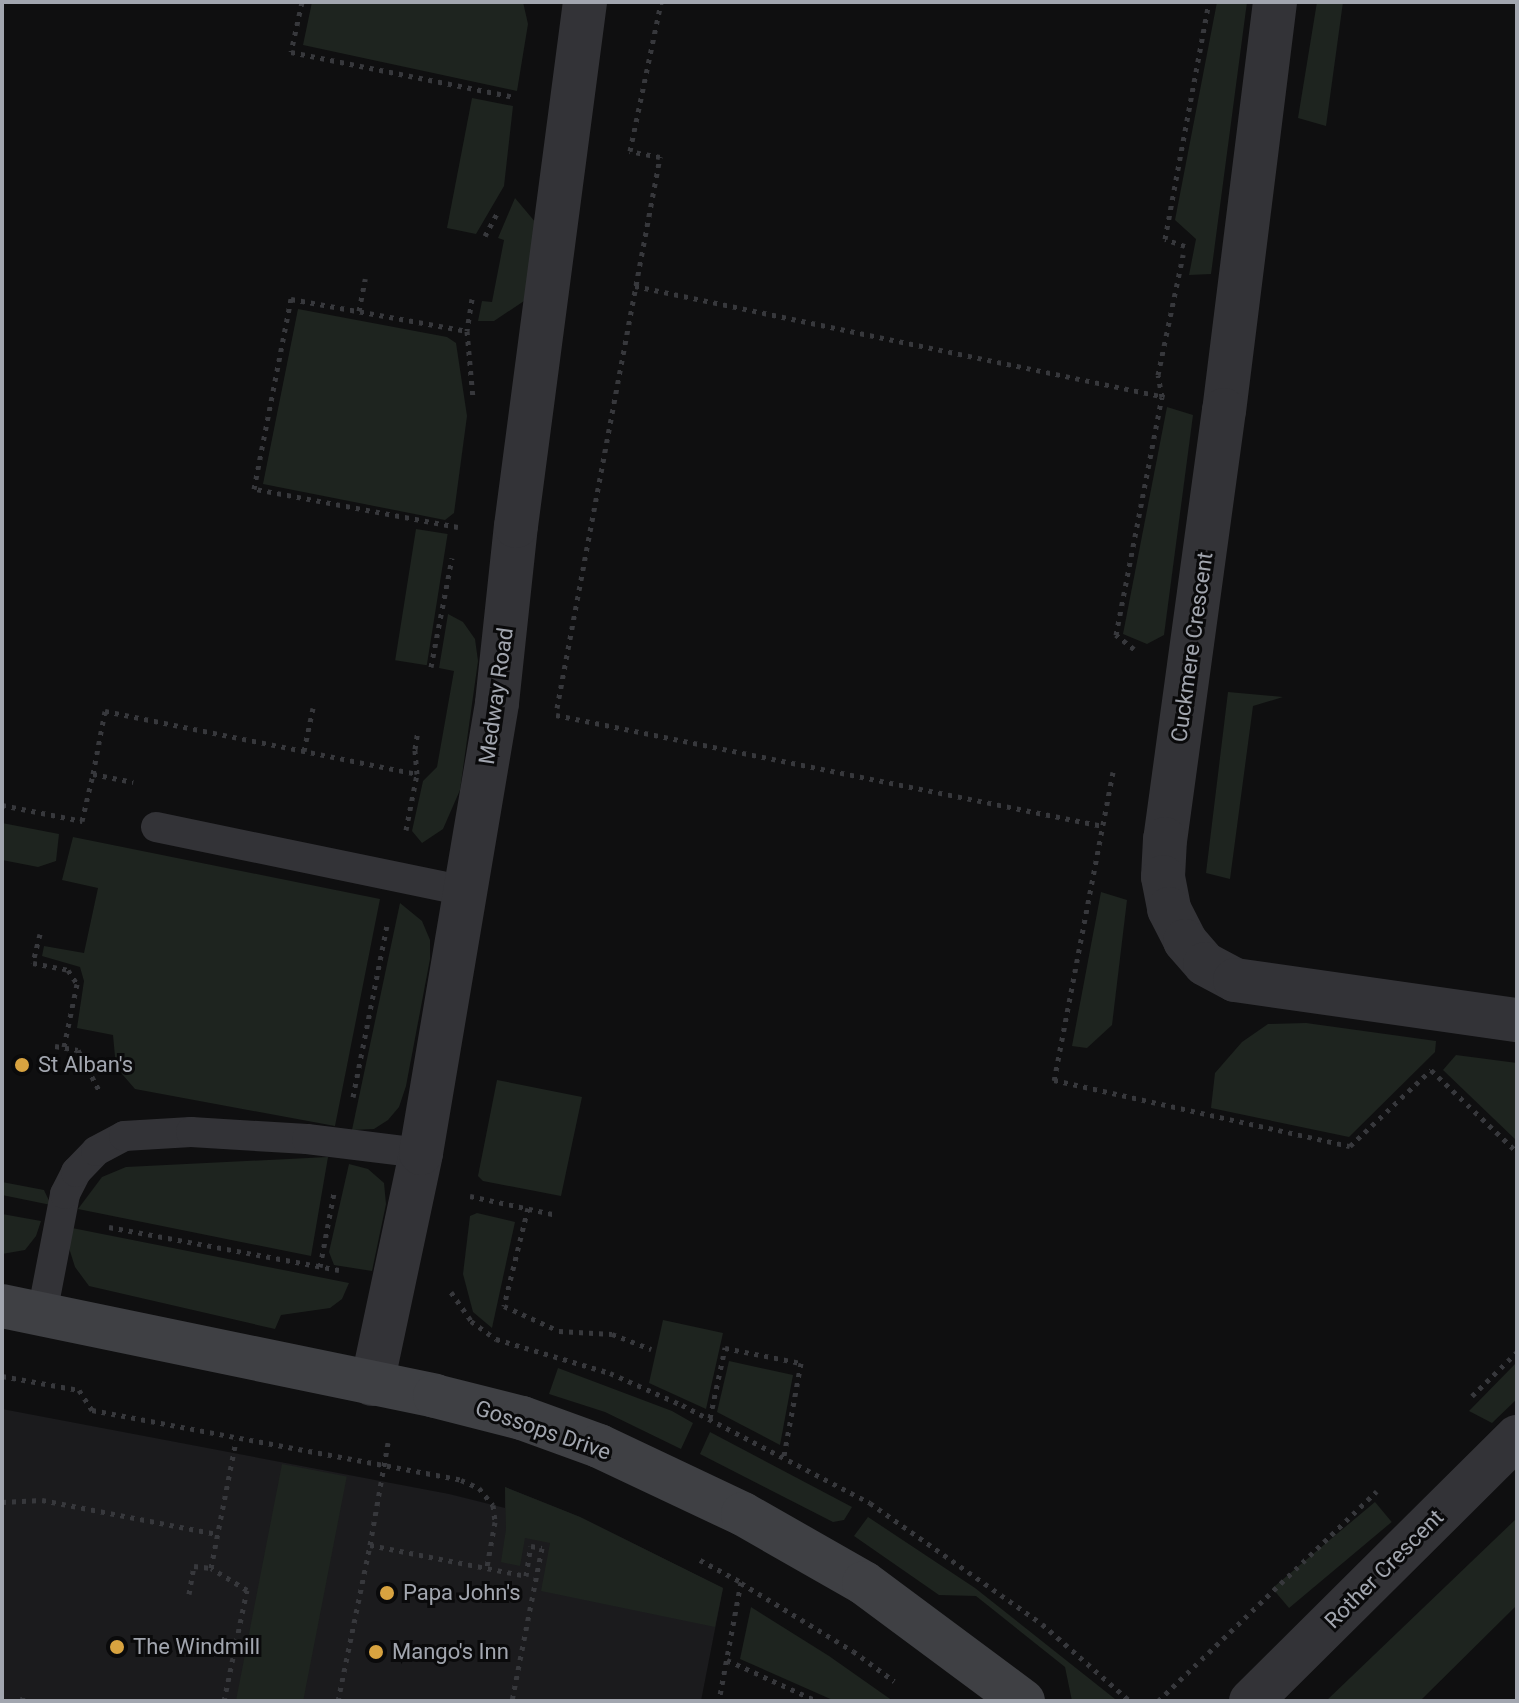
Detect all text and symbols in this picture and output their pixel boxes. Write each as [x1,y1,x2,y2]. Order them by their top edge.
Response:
street label: Cuckmere Crescent [1166,550,1218,744]
street label: Medway Road [473,626,519,766]
place label: St Alban's [38,1052,133,1078]
marker: St Alban's [13,1056,31,1074]
street label: Gossops Drive [472,1395,614,1465]
street label: Rother Crescent [1319,1504,1449,1634]
place label: Papa John's [403,1580,521,1606]
marker: Papa John's [378,1584,396,1602]
place label: The Windmill [133,1634,260,1660]
marker: The Windmill [108,1638,126,1656]
place label: Mango's Inn [392,1639,509,1665]
marker: Mango's Inn [367,1643,385,1661]

